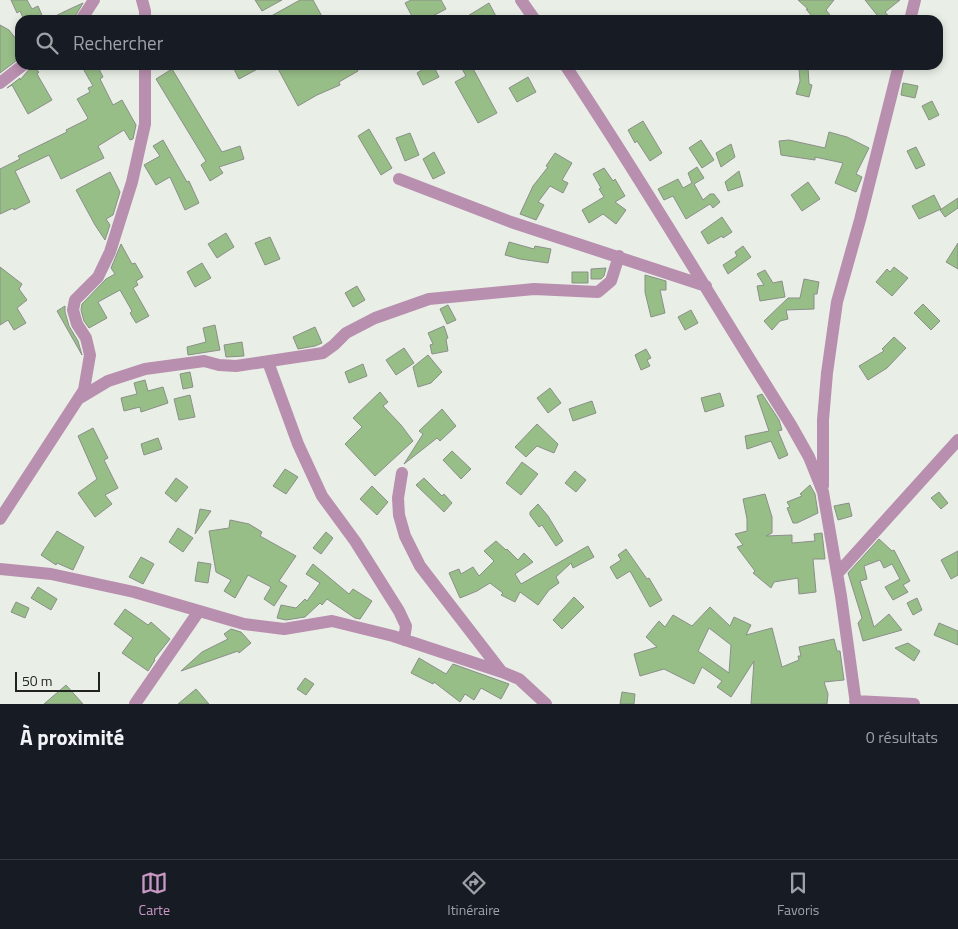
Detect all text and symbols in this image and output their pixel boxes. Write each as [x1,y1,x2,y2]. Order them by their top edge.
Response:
search box [15,15,943,70]
text: Rechercher [73,28,163,57]
icon: search [33,29,61,57]
scale bar [15,669,100,692]
text: 50 m [22,670,52,691]
text: À proximité [20,721,124,753]
text: 0 résultats [866,725,938,749]
tab: Carte [139,869,170,920]
tab: Itinéraire [447,869,500,920]
tab: Favoris [777,869,819,920]

